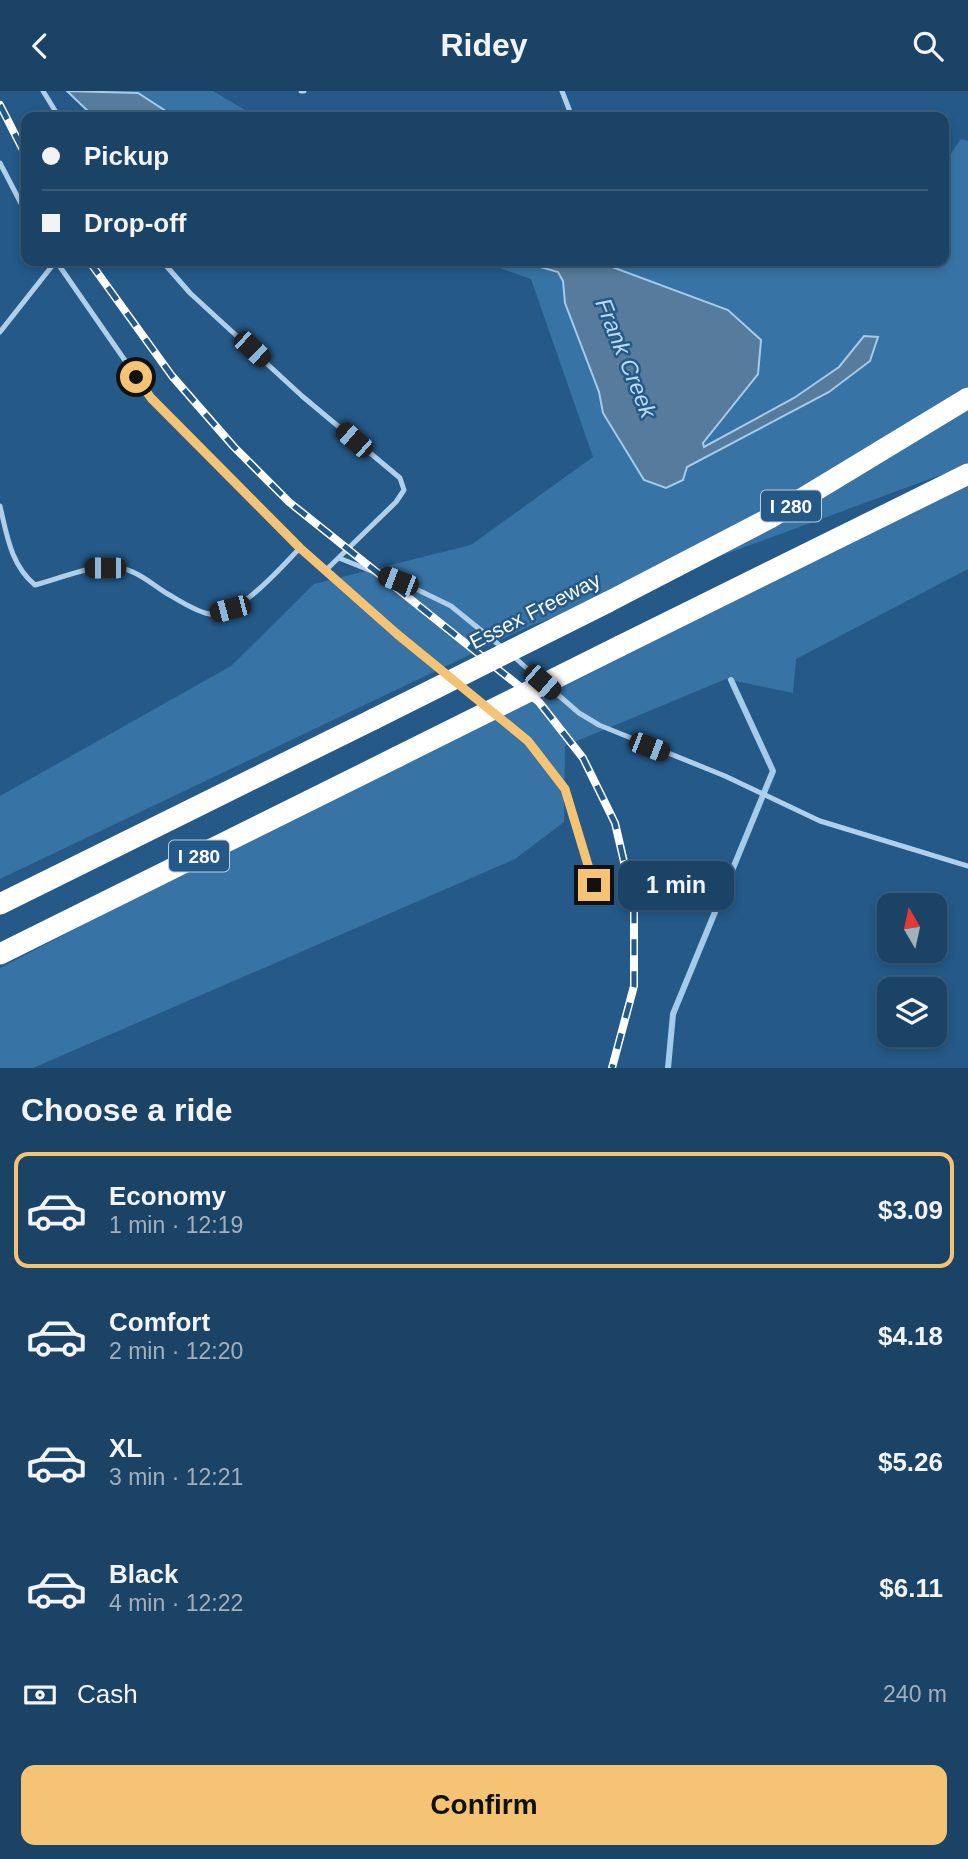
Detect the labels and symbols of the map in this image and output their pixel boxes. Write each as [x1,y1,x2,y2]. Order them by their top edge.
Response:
water label: Frank Creek [590,294,662,423]
car [230,327,275,371]
route start [120,361,152,393]
car [332,418,377,462]
road number: I 280 [761,491,821,521]
car [85,558,127,579]
car [375,564,422,598]
street label: Essex Freeway [466,567,604,653]
car [207,593,254,625]
car [520,660,565,704]
car [626,730,673,764]
road number: I 280 [169,841,229,871]
callout: 1 min [618,861,734,909]
route end [578,869,610,901]
north arrow [877,893,947,963]

